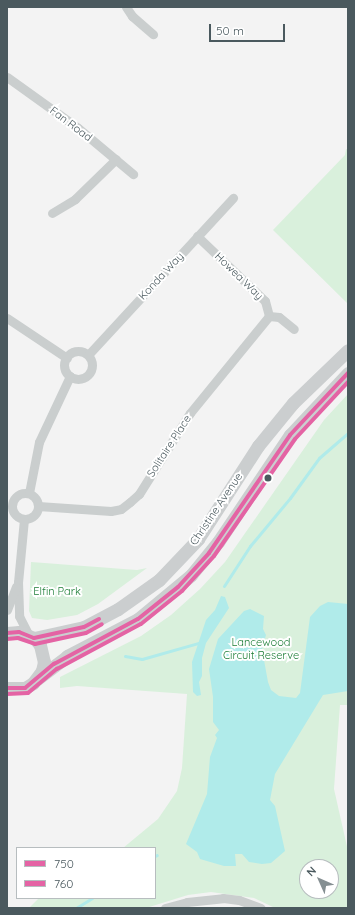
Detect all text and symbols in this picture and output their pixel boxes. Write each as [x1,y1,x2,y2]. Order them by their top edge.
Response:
scale bar [211,16,287,42]
text: 50 m [216,23,244,38]
street label: Fan Road [47,104,95,144]
street label: Konda Way [136,250,186,302]
street label: Howea Way [212,250,266,302]
street label: Solitaire Place [144,412,194,480]
street label: Christine Avenue [187,470,245,548]
unlabelled marker [263,473,273,483]
park label: Elfin Park [33,584,81,598]
park label: Lancewood Circuit Reserve [223,636,299,662]
legend [16,847,156,899]
text: 750 [54,856,74,871]
north arrow [299,859,339,899]
text: N [303,863,319,879]
text: 760 [54,876,73,891]

